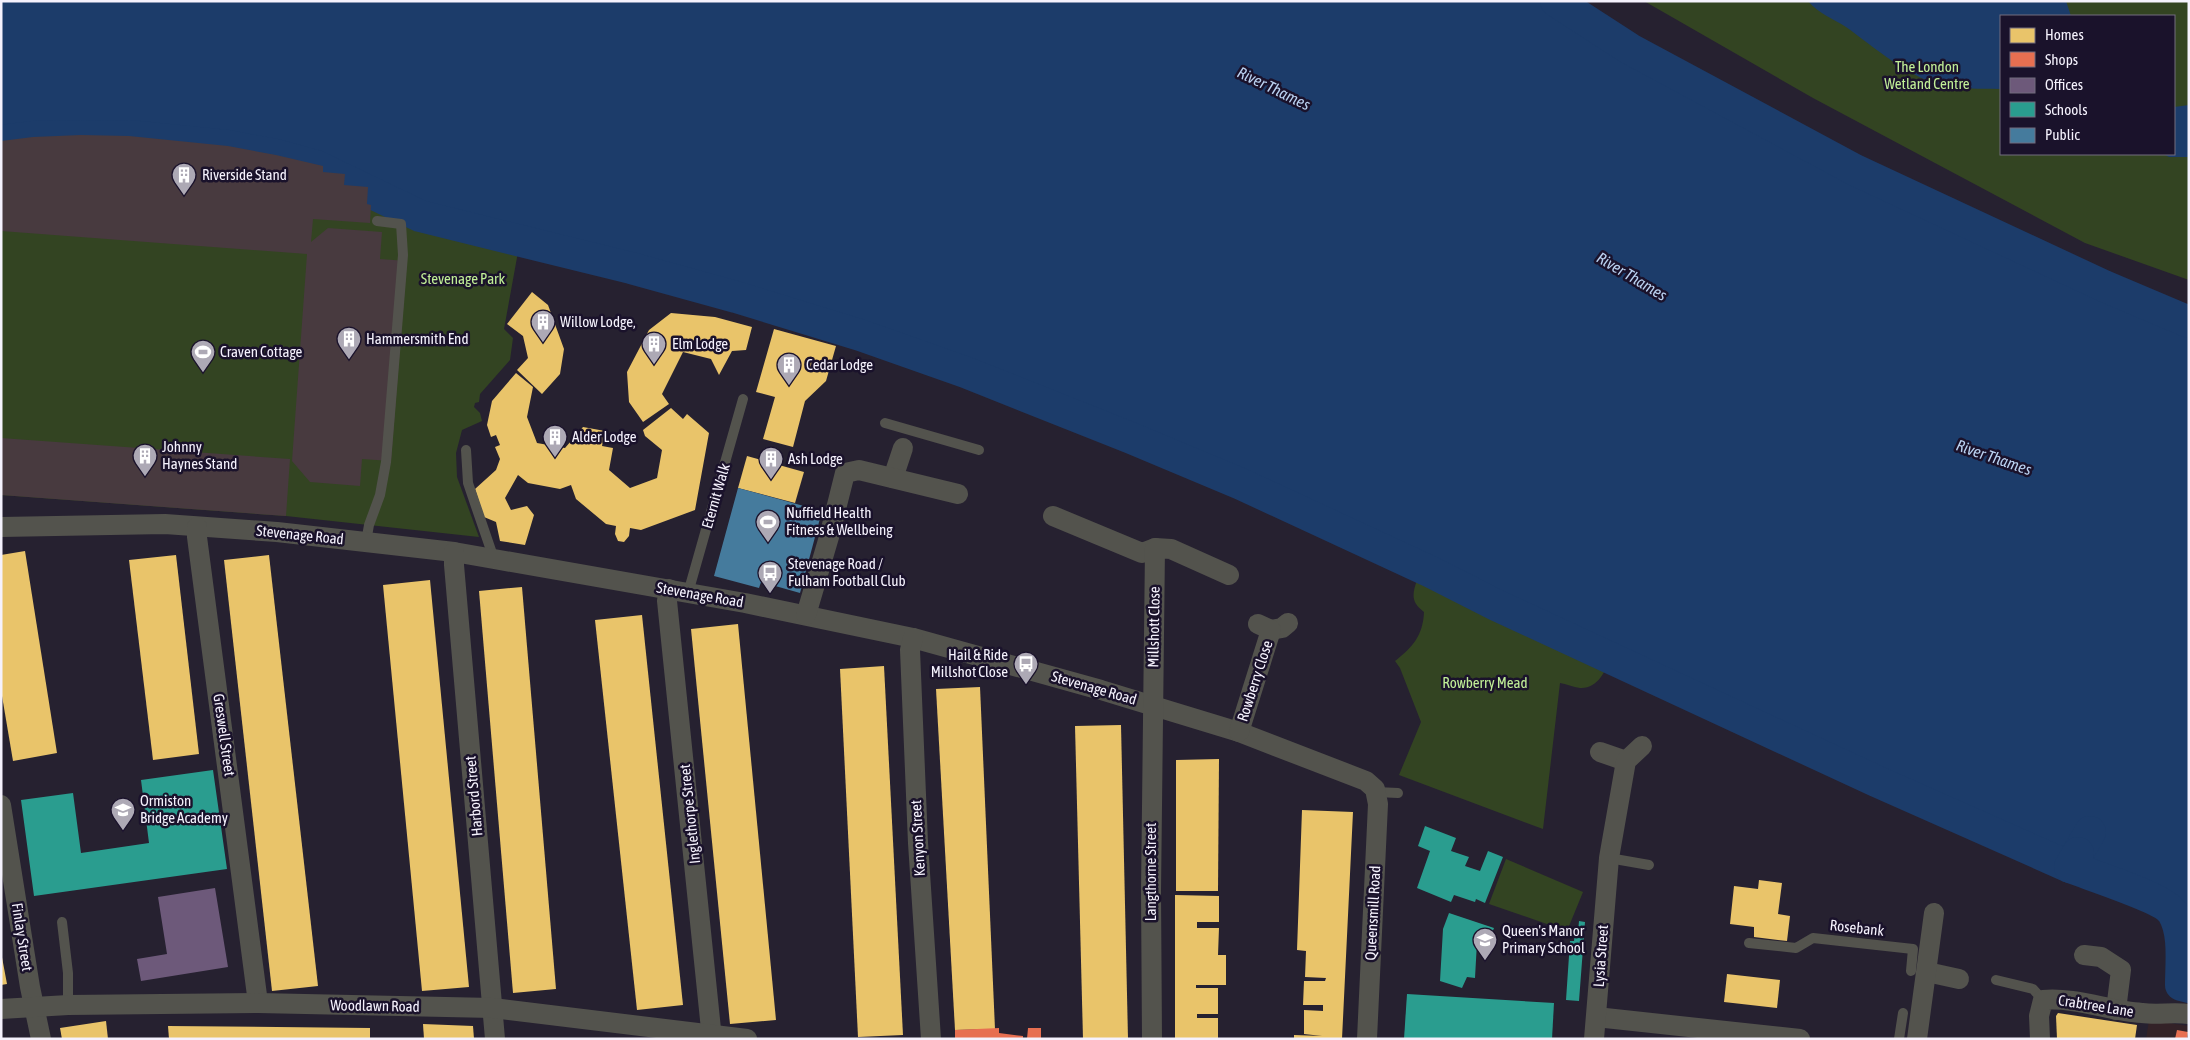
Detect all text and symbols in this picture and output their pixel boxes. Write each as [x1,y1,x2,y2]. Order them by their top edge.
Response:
legend [2000,15,2175,155]
text: Homes [2045,26,2084,43]
text: Shops [2045,51,2078,68]
park label: The London Wetland Centre [1884,58,1970,92]
water label: River Thames [1235,63,1314,113]
text: Offices [2045,76,2083,93]
text: Schools [2045,101,2088,118]
text: Public [2045,126,2080,143]
building icon: Riverside Stand [171,162,197,196]
place label: Riverside Stand [202,166,287,183]
water label: River Thames [1594,248,1671,304]
park label: Stevenage Park [421,270,506,287]
building icon: Willow Lodge, [530,309,556,343]
place label: Willow Lodge, [560,313,636,330]
building icon: Hammersmith End [336,326,362,360]
place label: Hammersmith End [366,330,469,347]
building icon: Elm Lodge [641,331,667,365]
place label: Elm Lodge [672,335,728,352]
sports icon: Craven Cottage [190,339,216,373]
place label: Craven Cottage [220,343,303,360]
building icon: Cedar Lodge [776,352,802,386]
place label: Cedar Lodge [806,356,873,373]
building icon: Alder Lodge [542,424,568,458]
place label: Alder Lodge [572,428,637,445]
water label: River Thames [1954,436,2034,478]
place label: Johnny Haynes Stand [162,438,237,472]
building icon: Johnny Haynes Stand [132,443,158,477]
building icon: Ash Lodge [758,446,784,480]
place label: Ash Lodge [788,450,843,467]
street label: Eternit Walk [698,461,733,530]
place label: Nuffield Health Fitness & Wellbeing [786,504,893,538]
sports icon: Nuffield Health Fitness & Wellbeing [755,509,781,543]
street label: Stevenage Road [255,521,345,548]
place label: Stevenage Road / Fulham Football Club [788,555,906,589]
bus stop icon: Stevenage Road / Fulham Football Club [757,560,783,594]
street label: Stevenage Road [655,579,745,611]
street label: Millshott Close [1144,586,1163,668]
street label: Rowberry Close [1233,638,1276,723]
place label: Hail & Ride Millshot Close [931,646,1008,680]
bus stop icon: Hail & Ride Millshot Close [1013,651,1039,685]
street label: Stevenage Road [1050,667,1139,708]
park label: Rowberry Mead [1442,674,1528,691]
street label: Greswell Street [210,693,239,777]
street label: Harbord Street [462,755,485,837]
street label: Inglethorpe Street [676,763,703,865]
place label: Ormiston Bridge Academy [140,792,228,826]
school or university icon: Ormiston Bridge Academy [110,797,136,831]
street label: Kenyon Street [907,799,928,877]
street label: Langthorne Street [1142,823,1159,921]
street label: Queensmill Road [1362,865,1383,961]
street label: Finlay Street [9,902,36,972]
street label: Rosebank [1829,916,1885,939]
place label: Queen's Manor Primary School [1502,922,1585,956]
street label: Lysia Street [1590,924,1611,988]
school or university icon: Queen's Manor Primary School [1472,927,1498,961]
street label: Crabtree Lane [2057,991,2135,1020]
street label: Woodlawn Road [330,996,420,1015]

